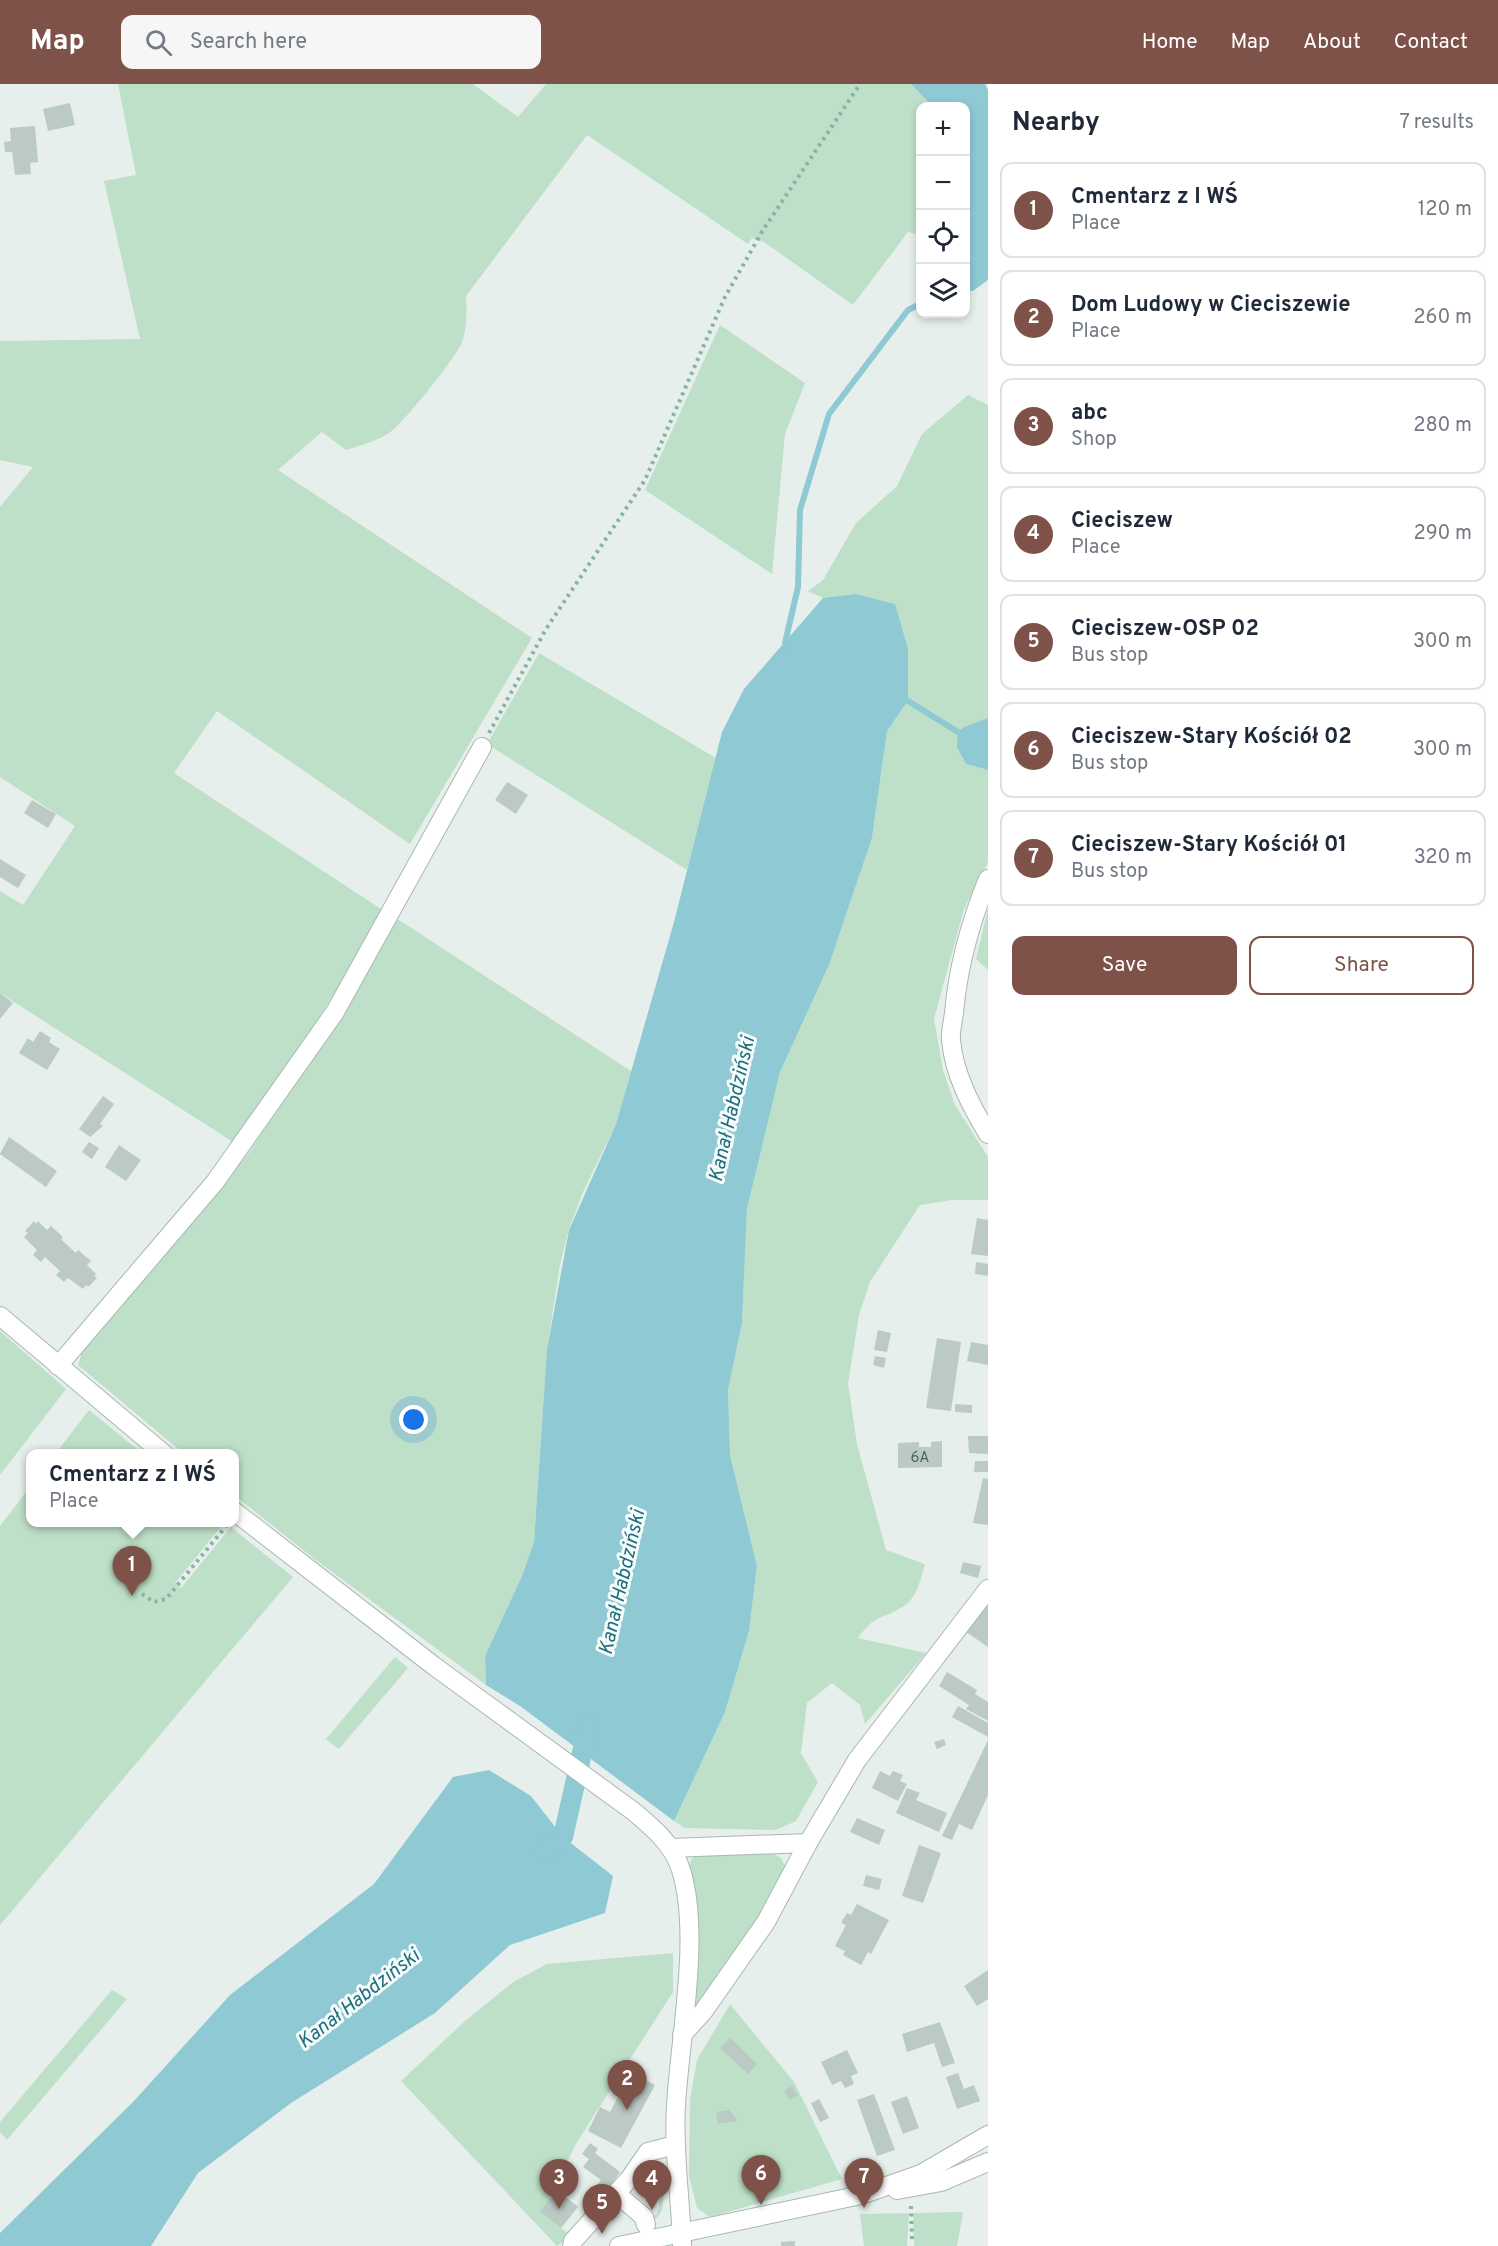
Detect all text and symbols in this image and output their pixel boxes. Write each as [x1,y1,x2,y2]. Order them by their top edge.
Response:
search box [121,15,541,69]
text: Map [30,24,85,60]
icon: search [142,26,175,59]
text: Search here [190,29,307,56]
text: Home [1142,29,1198,56]
text: Map [1231,29,1270,56]
text: About [1303,29,1361,56]
text: Contact [1394,29,1468,56]
map controls [916,102,970,318]
button: + [916,102,970,156]
text: Nearby [1012,107,1100,140]
text: 7 results [1399,110,1474,136]
button: − [916,156,970,210]
text: Cmentarz z I WŚ [1071,184,1238,211]
text: 1 [1030,197,1038,223]
text: 120 m [1418,197,1472,223]
button: locate [916,210,970,264]
text: Place [1071,211,1121,237]
button: layers [916,264,970,318]
text: Dom Ludowy w Cieciszewie [1071,292,1350,319]
text: 2 [1027,305,1040,331]
text: 260 m [1413,305,1472,331]
text: Place [1071,319,1121,345]
text: abc [1071,400,1108,427]
text: 3 [1028,413,1040,439]
text: 280 m [1413,413,1472,439]
text: Shop [1071,427,1117,453]
text: Cieciszew [1071,508,1173,535]
text: 4 [1027,521,1040,547]
text: 290 m [1414,521,1472,547]
text: Place [1071,535,1121,561]
text: Cieciszew-OSP 02 [1071,616,1259,643]
text: 5 [1027,629,1040,655]
text: 300 m [1413,629,1472,655]
text: Bus stop [1071,643,1148,669]
text: Cieciszew-Stary Kościół 02 [1071,724,1352,751]
text: 6 [1027,737,1040,763]
text: 300 m [1413,737,1472,763]
text: Bus stop [1071,751,1148,777]
text: Cieciszew-Stary Kościół 01 [1071,832,1347,859]
text: 7 [1028,845,1039,871]
text: 320 m [1414,845,1472,871]
text: Bus stop [1071,859,1148,885]
button: Save [1012,936,1237,995]
button: Share [1249,936,1474,995]
water label: Kanał Habdziński [704,1033,762,1184]
your location [399,1405,428,1434]
popup [26,1449,239,1527]
house number: 6A [911,1449,929,1468]
text: Cmentarz z I WŚ [49,1462,216,1489]
text: Place [49,1489,99,1515]
water label: Kanał Habdziński [594,1506,652,1657]
pin: 1 [112,1546,152,1596]
water label: Kanał Habdziński [293,1943,426,2055]
pin: 2 [608,2060,646,2110]
pin: 6 [742,2156,780,2205]
pin: 7 [844,2158,884,2208]
pin: 3 [540,2160,578,2209]
pin: 4 [632,2160,672,2210]
pin: 5 [582,2184,622,2234]

